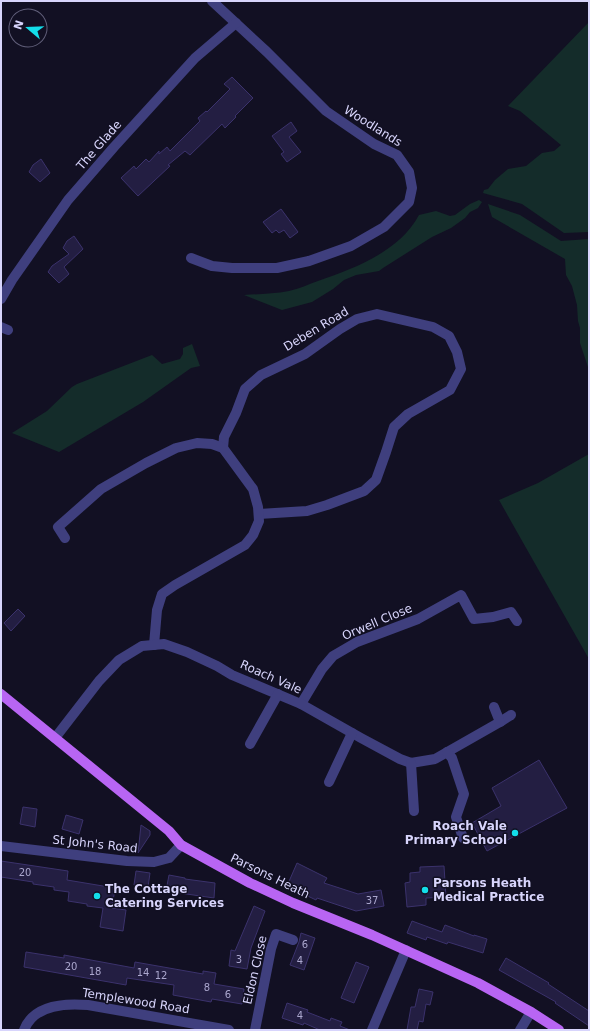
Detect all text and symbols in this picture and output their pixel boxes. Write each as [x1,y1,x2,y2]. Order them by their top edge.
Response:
north arrow [8,8,48,48]
text: N [11,18,27,31]
street label: Woodlands [341,103,405,149]
street label: The Glade [73,117,124,173]
street label: Deben Road [281,304,351,354]
street label: Orwell Close [340,601,414,643]
street label: Roach Vale [238,657,304,697]
place label: Roach Vale Primary School [405,819,507,847]
marker: Roach Vale Primary School [510,828,520,838]
street label: St John's Road [52,833,138,855]
street label: Parsons Heath [228,851,312,901]
house number: 20 [19,867,31,878]
place label: Parsons Heath Medical Practice [433,876,544,904]
place label: The Cottage Catering Services [105,882,224,910]
marker: Parsons Heath Medical Practice [420,885,430,895]
marker: The Cottage Catering Services [92,891,102,901]
house number: 37 [366,895,378,906]
street label: Eldon Close [240,934,270,1006]
house number: 6 [302,939,308,950]
house number: 3 [236,954,242,965]
house number: 4 [297,955,303,966]
house number: 20 [65,961,77,972]
house number: 18 [89,966,101,977]
house number: 14 [137,967,149,978]
house number: 12 [155,970,167,981]
house number: 8 [204,982,210,993]
street label: Templewood Road [80,985,191,1016]
house number: 6 [225,989,231,1000]
house number: 4 [297,1010,303,1021]

